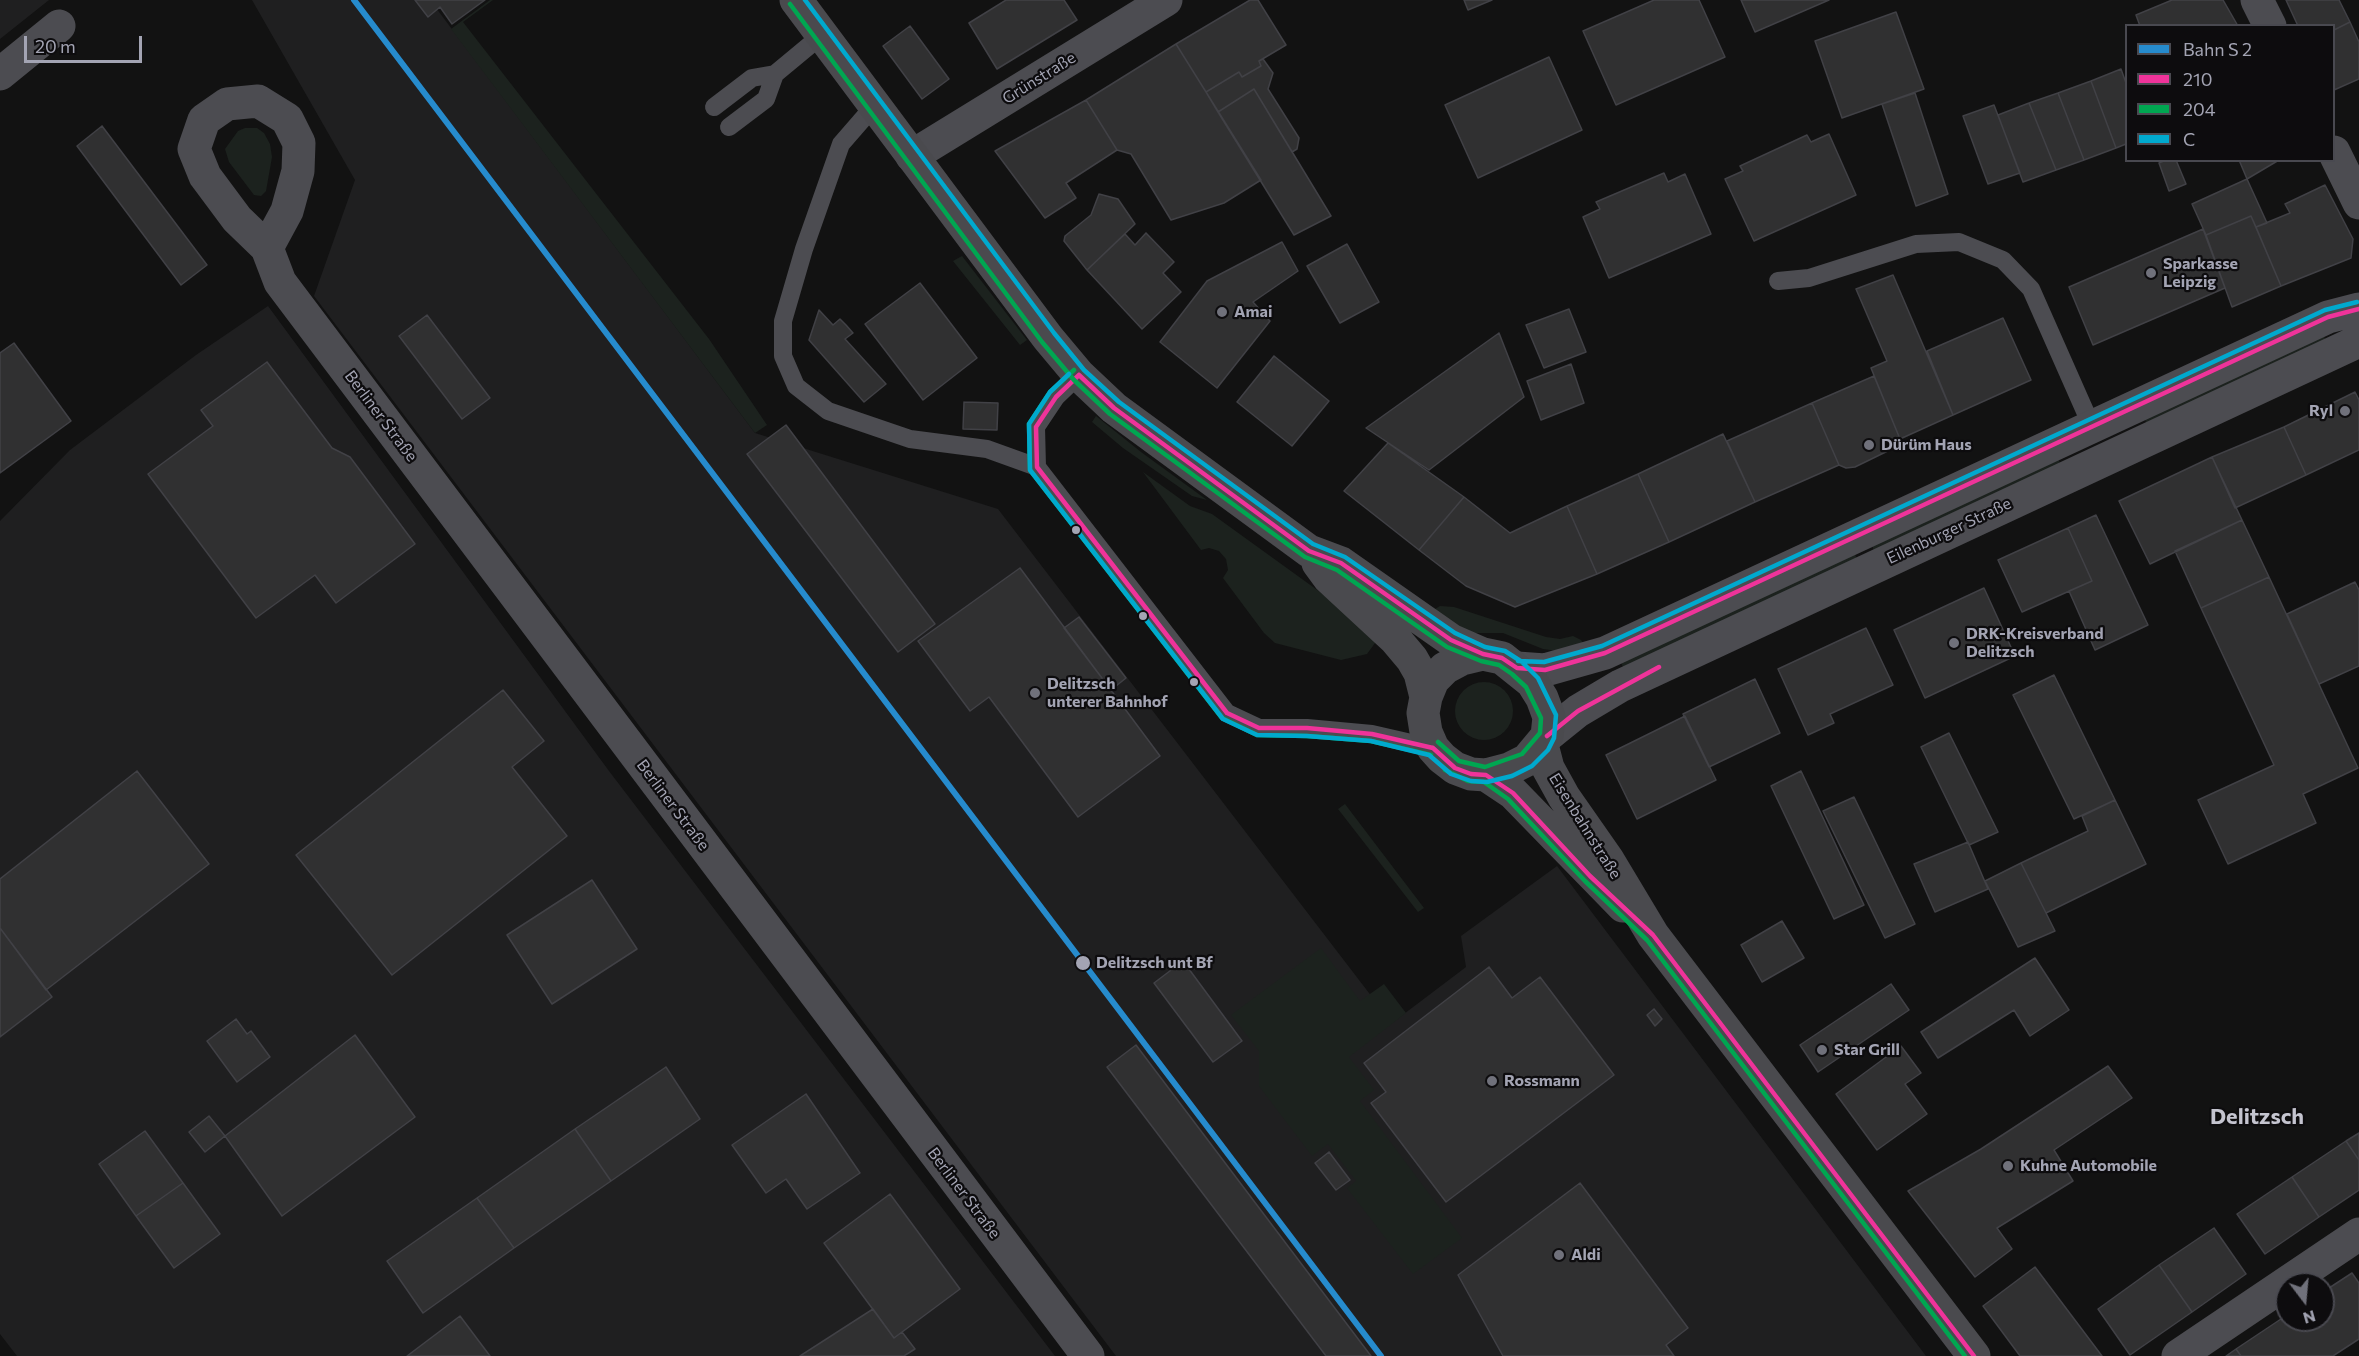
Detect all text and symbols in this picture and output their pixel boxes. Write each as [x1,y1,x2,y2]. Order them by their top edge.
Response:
scale bar [27,24,146,62]
legend [2125,24,2335,162]
text: 20 m [35,35,76,57]
text: Bahn S 2 [2183,38,2252,60]
street label: Grünstraße [999,48,1079,108]
text: 210 [2183,68,2212,90]
text: 204 [2183,98,2215,120]
text: C [2183,128,2195,150]
place label: Sparkasse Leipzig [2163,254,2238,292]
marker: Sparkasse Leipzig [2144,266,2158,280]
place label: Amai [1234,302,1272,322]
marker: Amai [1215,305,1229,319]
street label: Berliner Straße [341,367,421,465]
place label: Ryl [2309,401,2333,421]
marker: Ryl [2338,404,2352,418]
place label: Dürüm Haus [1881,435,1972,455]
marker: Dürüm Haus [1862,438,1876,452]
street label: Eilenburger Straße [1884,494,2014,568]
unlabelled marker [1070,524,1082,536]
unlabelled marker [1137,610,1149,622]
place label: DRK-Kreisverband Delitzsch [1966,624,2104,662]
marker: DRK-Kreisverband Delitzsch [1947,636,1961,650]
place label: Delitzsch unterer Bahnhof [1047,674,1168,712]
unlabelled marker [1188,676,1200,688]
marker: Delitzsch unterer Bahnhof [1028,686,1042,700]
street label: Berliner Straße [633,756,713,854]
street label: Eisenbahnstraße [1545,770,1625,882]
place label: Delitzsch unt Bf [1096,953,1213,973]
marker: Delitzsch unt Bf [1074,954,1092,972]
place label: Star Grill [1834,1040,1900,1060]
marker: Star Grill [1815,1043,1829,1057]
place label: Rossmann [1504,1071,1580,1091]
marker: Rossmann [1485,1074,1499,1088]
district label: Delitzsch [2210,1104,2304,1130]
street label: Berliner Straße [924,1144,1004,1242]
place label: Kuhne Automobile [2020,1156,2157,1176]
marker: Kuhne Automobile [2001,1159,2015,1173]
place label: Aldi [1571,1245,1601,1265]
marker: Aldi [1552,1248,1566,1262]
north arrow [2275,1272,2335,1332]
text: N [2301,1307,2318,1329]

